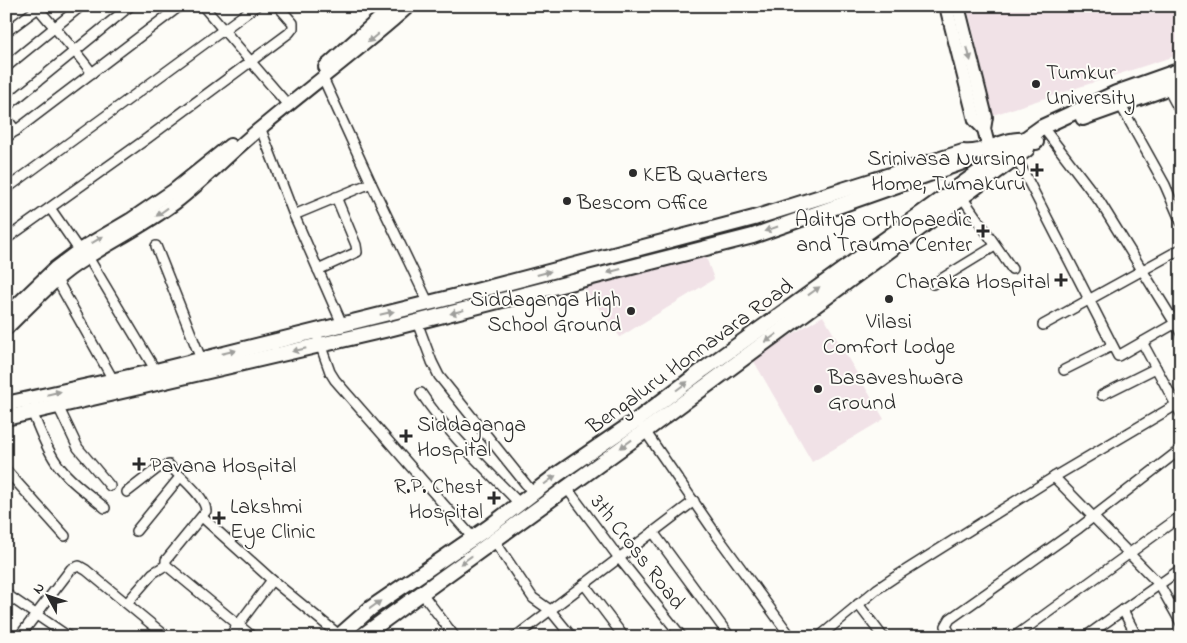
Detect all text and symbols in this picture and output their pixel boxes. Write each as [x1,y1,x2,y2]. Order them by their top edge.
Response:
one-way arrow [367,32,379,44]
one-way arrow [966,46,974,61]
place label: Tumkur University [1046,58,1135,116]
marker: Tumkur University [1030,78,1042,90]
place label: Srinivasa Nursing Home, Tumakuru [867,144,1026,201]
place label: KEB Quarters [643,160,768,192]
marker: Srinivasa Nursing Home, Tumakuru [1030,163,1044,177]
marker: KEB Quarters [627,167,639,179]
place label: Bescom Office [576,188,708,220]
marker: Bescom Office [561,195,573,207]
place label: Aditya Orthopaedic and Trauma Center [795,205,972,262]
one-way arrow [155,207,169,217]
marker: Aditya Orthopaedic and Trauma Center [976,224,990,238]
one-way arrow [764,226,779,233]
one-way arrow [91,235,104,244]
one-way arrow [607,267,622,275]
place label: Charaka Hospital [896,267,1050,299]
one-way arrow [537,269,552,277]
street label: Bengaluru Honnavara Road [580,271,801,445]
marker: Charaka Hospital [1054,273,1068,287]
place label: Siddaganga High School Ground [470,285,621,342]
one-way arrow [807,286,820,296]
marker: Vilasi Comfort Lodge [883,293,895,305]
marker: Siddaganga High School Ground [625,305,637,317]
place label: Vilasi Comfort Lodge [823,307,955,365]
one-way arrow [450,308,465,316]
one-way arrow [379,309,394,317]
one-way arrow [764,333,778,343]
one-way arrow [292,346,307,354]
one-way arrow [222,348,237,356]
place label: Basaveshwara Ground [827,363,963,420]
one-way arrow [675,381,688,392]
marker: Basaveshwara Ground [812,383,824,395]
one-way arrow [46,389,61,397]
place label: Siddaganga Hospital [417,410,526,467]
marker: Siddaganga Hospital [399,429,413,443]
one-way arrow [619,439,633,449]
place label: Pavana Hospital [150,451,296,483]
marker: Pavana Hospital [132,457,146,471]
place label: R.P. Chest Hospital [394,472,484,529]
one-way arrow [543,475,556,486]
street label: 3th Cross Road [581,488,692,617]
marker: R.P. Chest Hospital [487,491,501,505]
place label: Lakshmi Eye Clinic [230,492,315,550]
marker: Lakshmi Eye Clinic [212,511,226,525]
one-way arrow [459,555,473,565]
north arrow [22,570,72,620]
text: N [28,578,50,599]
one-way arrow [368,600,382,610]

